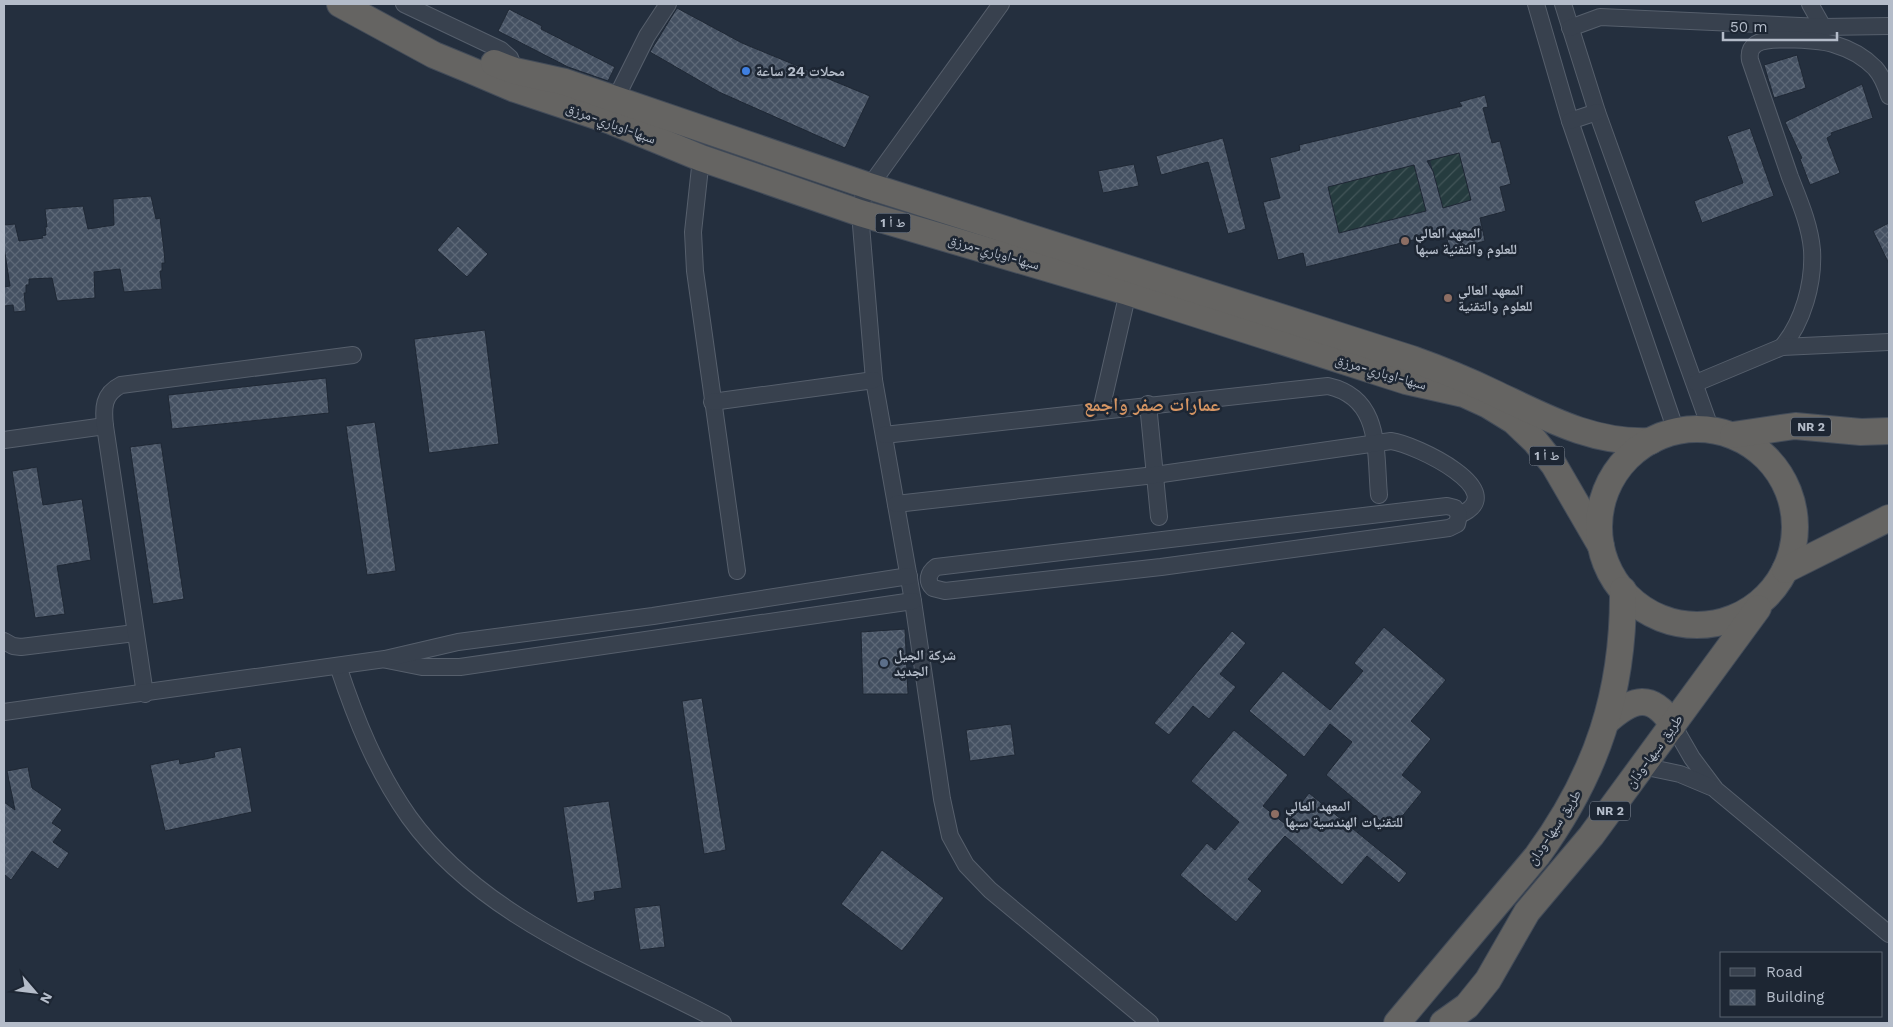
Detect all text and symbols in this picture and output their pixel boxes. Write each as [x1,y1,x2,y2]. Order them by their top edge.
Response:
scale bar [1723,10,1837,42]
text: 50 m [1730,18,1767,36]
place label: محلات 24 ساعة [756,63,845,79]
marker: محلات 24 ساعة [740,65,752,77]
street label: سبها-اوباري-مرزق [563,99,658,150]
road number: ط أ 1 [876,214,910,232]
place label: المعهد العالي للعلوم والتقنية سبها [1415,225,1517,259]
street label: سبها-اوباري-مرزق [945,231,1042,276]
marker: المعهد العالي للعلوم والتقنية سبها [1399,235,1411,247]
place label: المعهد العالي للعلوم والتقنية [1458,282,1532,316]
marker: المعهد العالي للعلوم والتقنية [1442,292,1454,304]
street label: سبها-اوباري-مرزق [1332,351,1429,396]
district label: عمارات صفر واجمع [1084,393,1220,417]
road number: NR 2 [1791,418,1831,437]
road number: ط أ 1 [1530,446,1564,466]
place label: شركة الجيل الجديد [894,647,956,679]
marker: شركة الجيل الجديد [878,657,890,669]
street label: طريق سبها-ودّان [1622,711,1688,792]
street label: طريق سبها-ودان [1524,786,1586,869]
place label: المعهد العالي للتقنيات الهندسية سبها [1285,798,1403,831]
road number: NR 2 [1590,801,1630,820]
marker: المعهد العالي للتقنيات الهندسية سبها [1269,808,1281,820]
legend [1720,952,1883,1017]
text: Road [1766,963,1803,981]
north arrow [10,967,60,1017]
text: Building [1766,988,1824,1006]
text: N [37,990,56,1006]

